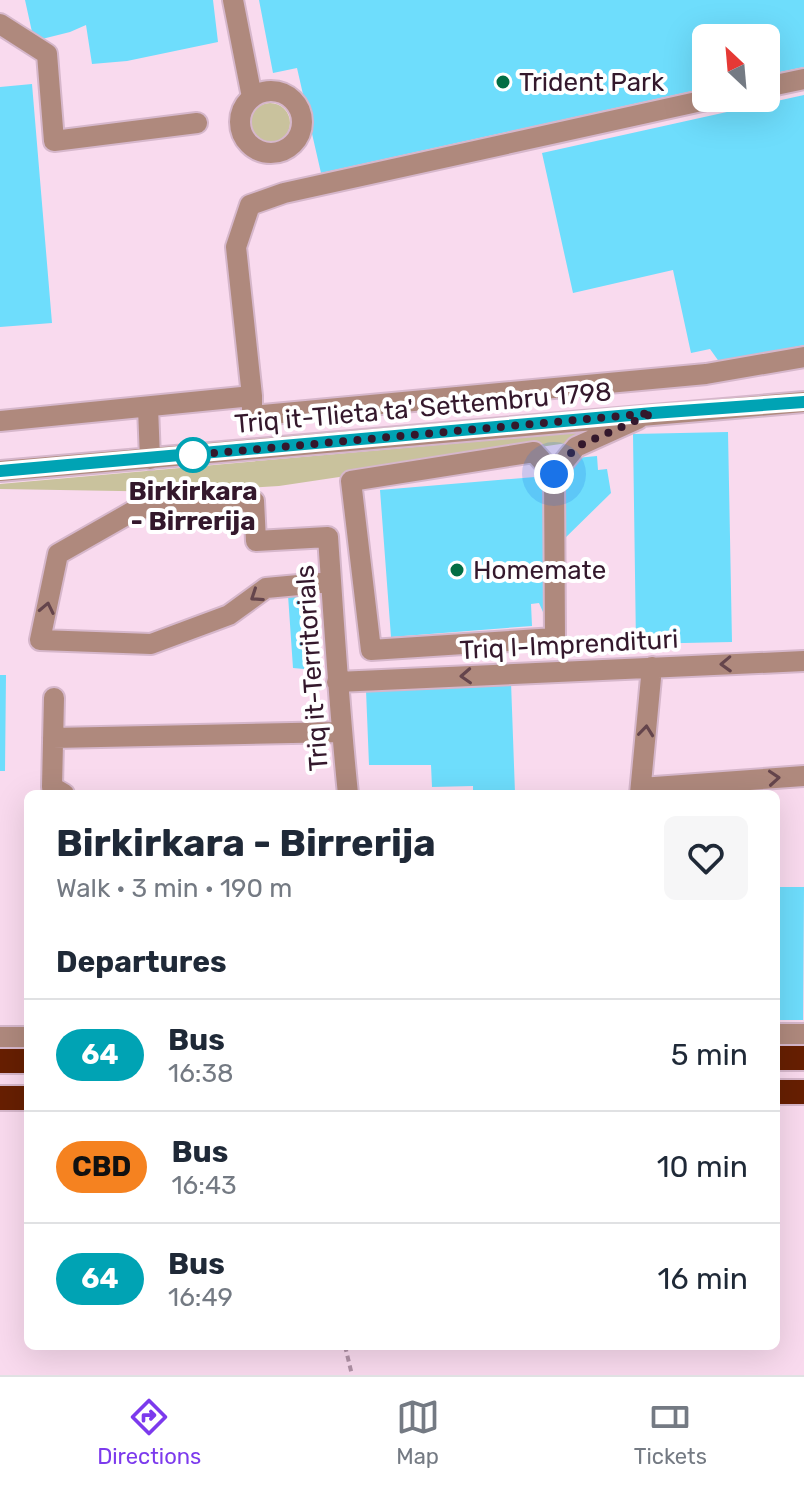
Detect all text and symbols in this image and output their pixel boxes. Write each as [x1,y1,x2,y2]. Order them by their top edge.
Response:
north arrow [692,24,780,112]
map controls [692,24,780,112]
place label: Trident Park [519,67,665,98]
marker: Trident Park [494,73,512,91]
street label: Triq it-Tlieta ta' Settembru 1798 [233,376,613,440]
marker: Birkirkara - Birrerija [176,438,210,472]
your location [534,454,574,494]
place label: Birkirkara - Birrerija [128,476,258,537]
place label: Homemate [473,555,606,586]
marker: Homemate [448,561,466,579]
street label: Triq it-Territorials [289,564,335,772]
one-way arrow [250,586,264,601]
one-way arrow [38,602,55,615]
street label: Triq l-Imprendituri [459,624,679,666]
one-way arrow [719,656,732,673]
one-way arrow [459,667,472,684]
one-way arrow [637,724,654,737]
one-way arrow [768,770,781,787]
button: heart [664,816,748,900]
text: Birkirkara - Birrerija [56,820,436,866]
text: Walk · 3 min · 190 m [56,873,292,904]
text: Departures [56,944,227,980]
text: Bus [168,1022,225,1058]
text: 5 min [671,1037,748,1073]
text: 64 [81,1038,119,1071]
text: 16:38 [168,1058,234,1089]
text: Bus [171,1134,228,1170]
text: 10 min [657,1149,748,1185]
text: CBD [72,1150,131,1183]
text: 16:43 [171,1170,237,1201]
text: Bus [168,1246,225,1282]
text: 16 min [658,1261,748,1297]
text: 64 [81,1262,119,1295]
text: 16:49 [168,1282,233,1313]
tab: Directions [97,1395,201,1470]
tab: Map [396,1395,440,1470]
tab: Tickets [634,1395,707,1470]

